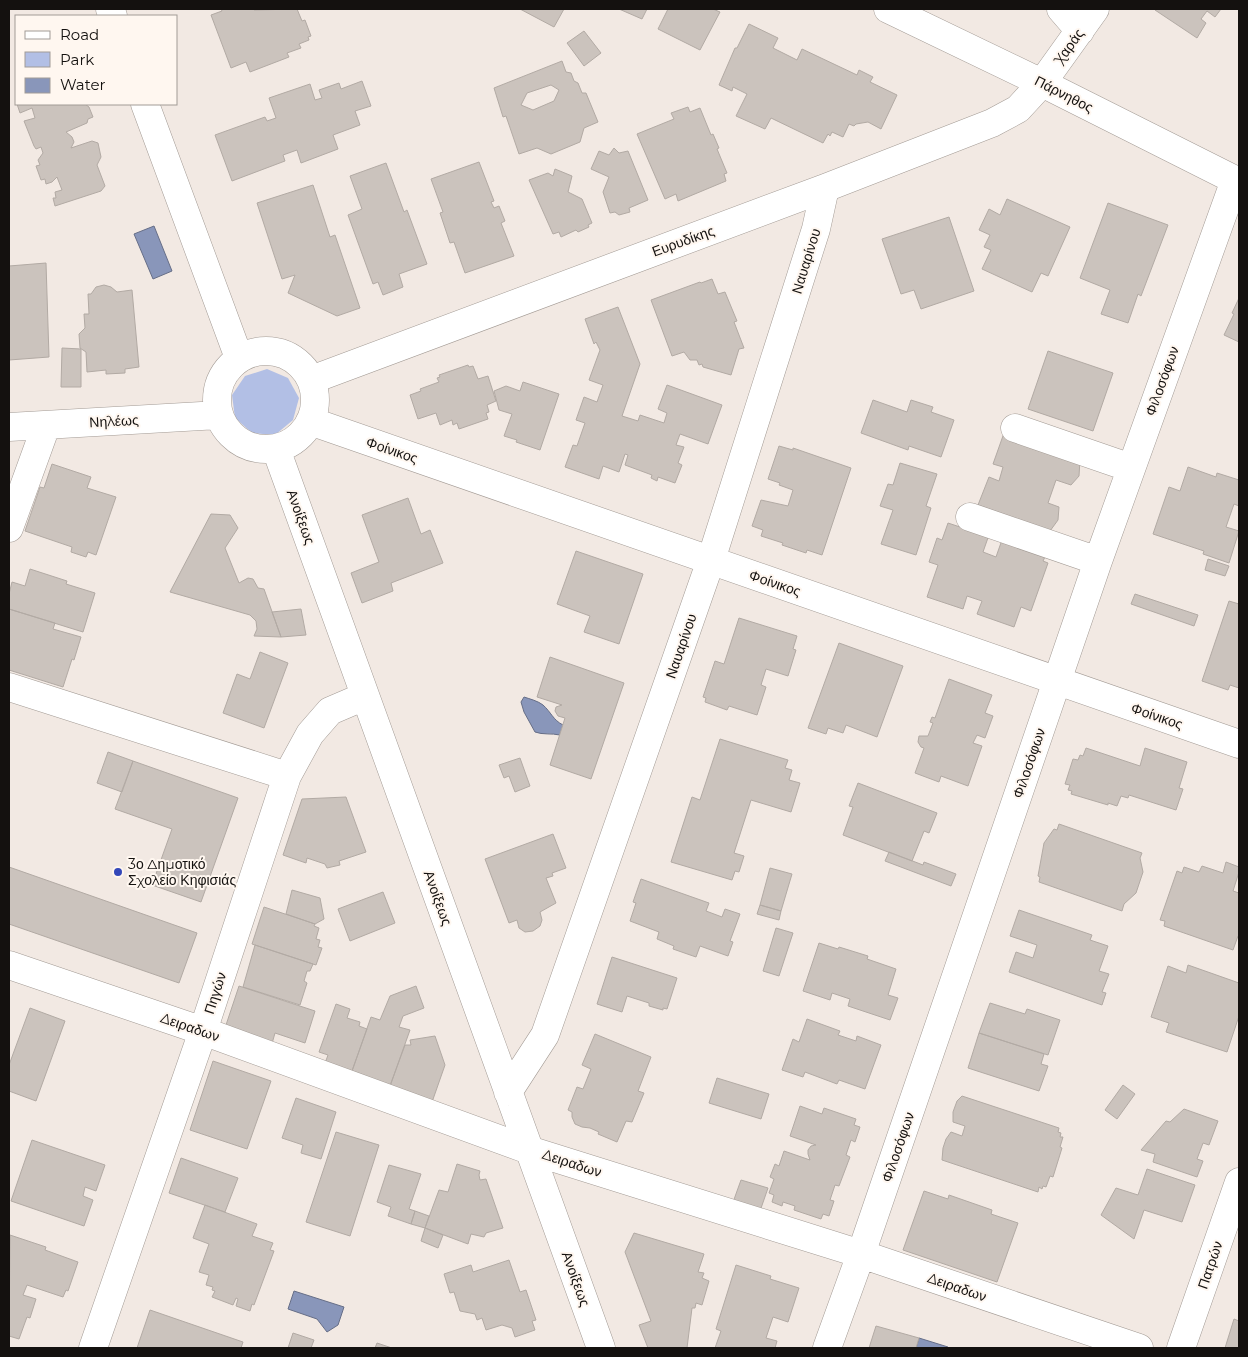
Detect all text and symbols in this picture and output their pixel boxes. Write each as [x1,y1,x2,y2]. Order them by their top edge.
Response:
legend [15,15,178,105]
text: Road [60,25,99,44]
street label: Χαράς [1049,25,1088,69]
text: Park [60,50,94,69]
street label: Πάρνηθος [1032,72,1096,116]
text: Water [60,75,106,94]
street label: Ευρυδίκης [649,221,717,261]
street label: Ναυαρίνου [788,226,824,296]
street label: Φιλοσόφων [1141,344,1183,418]
street label: Νηλέως [89,411,139,431]
street label: Φοίνικος [364,433,420,467]
street label: Ανοίξεως [283,487,319,547]
street label: Φοίνικος [747,566,803,600]
street label: Ναυαρίνου [662,611,700,681]
street label: Φοίνικος [1129,699,1185,733]
street label: Φιλοσόφων [1009,726,1049,800]
place label: 3ο Δημοτικό Σχολείο Κηφισιάς [128,855,236,889]
marker: 3ο Δημοτικό Σχολείο Κηφισιάς [112,866,124,878]
street label: Ανοίξεως [420,868,456,928]
street label: Πηγών [200,970,230,1016]
street label: Δειραδων [158,1009,222,1045]
street label: Φιλοσόφων [878,1110,918,1184]
street label: Δειραδων [540,1145,604,1181]
street label: Πατρών [1193,1239,1227,1291]
street label: Ανοίξεως [558,1249,594,1309]
street label: Δειραδων [925,1269,989,1305]

